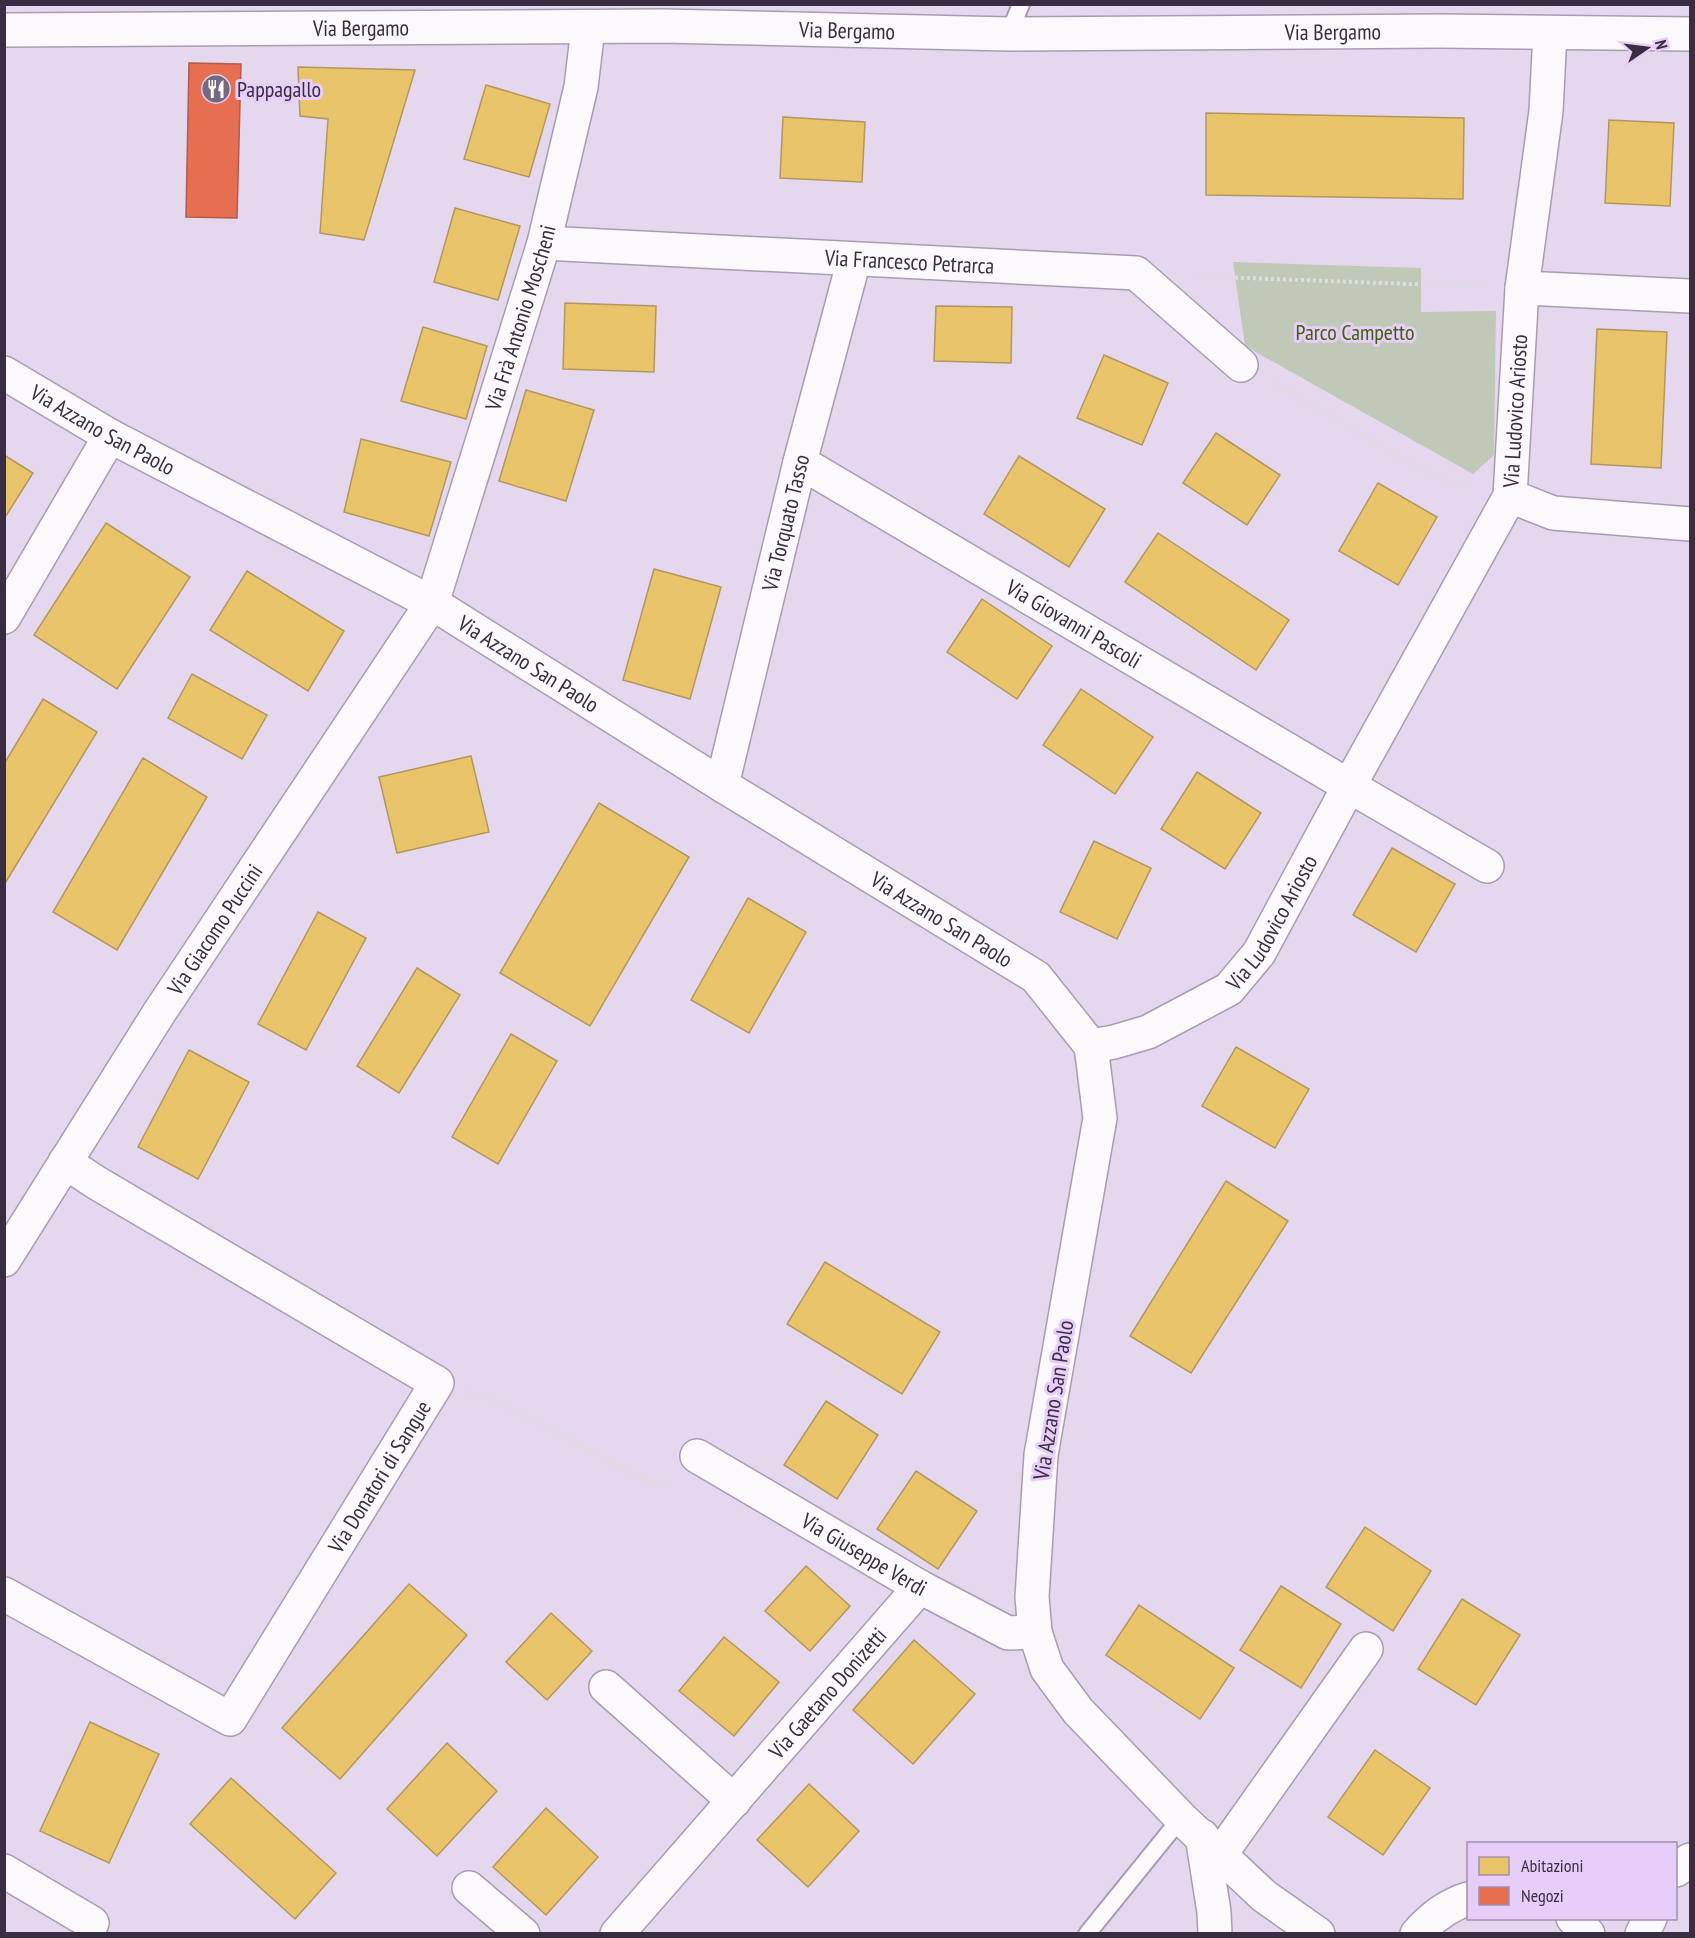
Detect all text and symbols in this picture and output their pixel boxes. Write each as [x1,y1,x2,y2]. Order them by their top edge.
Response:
street label: Via Bergamo [312,14,409,42]
street label: Via Bergamo [798,15,895,45]
street label: Via Bergamo [1284,17,1381,46]
north arrow [1617,18,1677,78]
text: N [1651,38,1672,51]
restaurant icon: Pappagallo [200,73,232,105]
place label: Pappagallo [237,75,321,103]
street label: Via Frà Antonio Moscheni [478,222,562,415]
street label: Via Francesco Petrarca [823,243,995,280]
park label: Parco Campetto [1296,318,1414,346]
street label: Via Ludovico Ariosto [1496,333,1533,489]
street label: Via Azzano San Paolo [25,377,180,481]
street label: Via Torquato Tasso [755,451,815,595]
street label: Via Giovanni Pascoli [1000,572,1146,674]
street label: Via Azzano San Paolo [452,608,604,718]
street label: Via Ludovico Ariosto [1219,850,1323,997]
street label: Via Giacomo Puccini [160,858,268,1001]
street label: Via Azzano San Paolo [865,865,1018,973]
street label: Via Azzano San Paolo [1026,1318,1079,1483]
street label: Via Donatori di Sangue [321,1395,437,1559]
street label: Via Giuseppe Verdi [795,1506,932,1602]
street label: Via Gaetano Donizetti [762,1622,892,1765]
legend [1467,1842,1677,1920]
text: Abitazioni [1521,1854,1583,1877]
text: Negozi [1521,1884,1564,1907]

